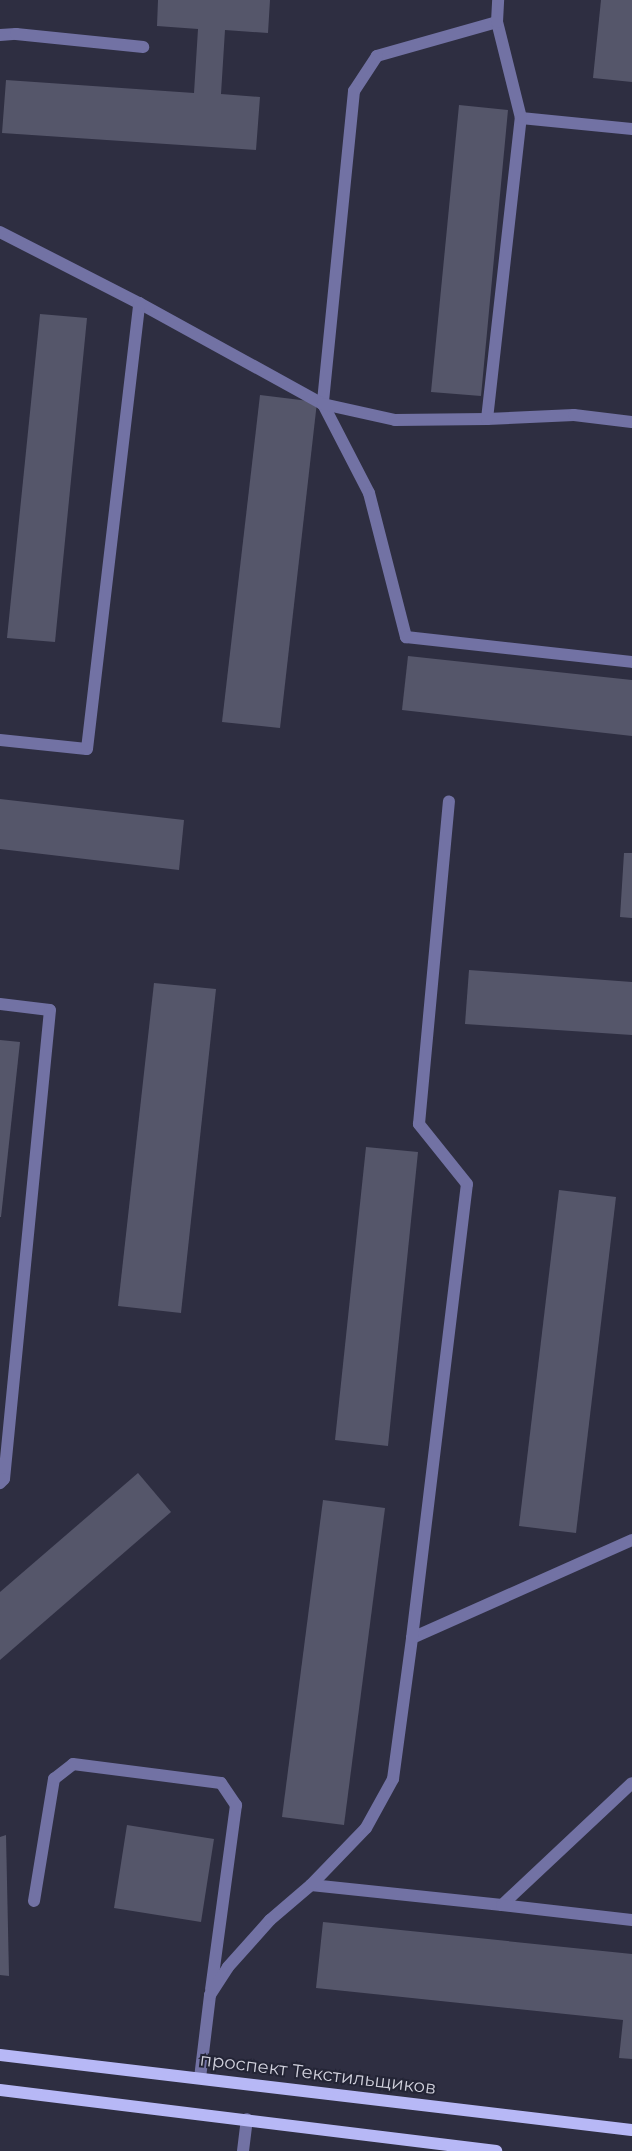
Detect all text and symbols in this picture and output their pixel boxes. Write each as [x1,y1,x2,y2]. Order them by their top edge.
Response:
street label: проспект Текстильщиков [199,2049,437,2099]

